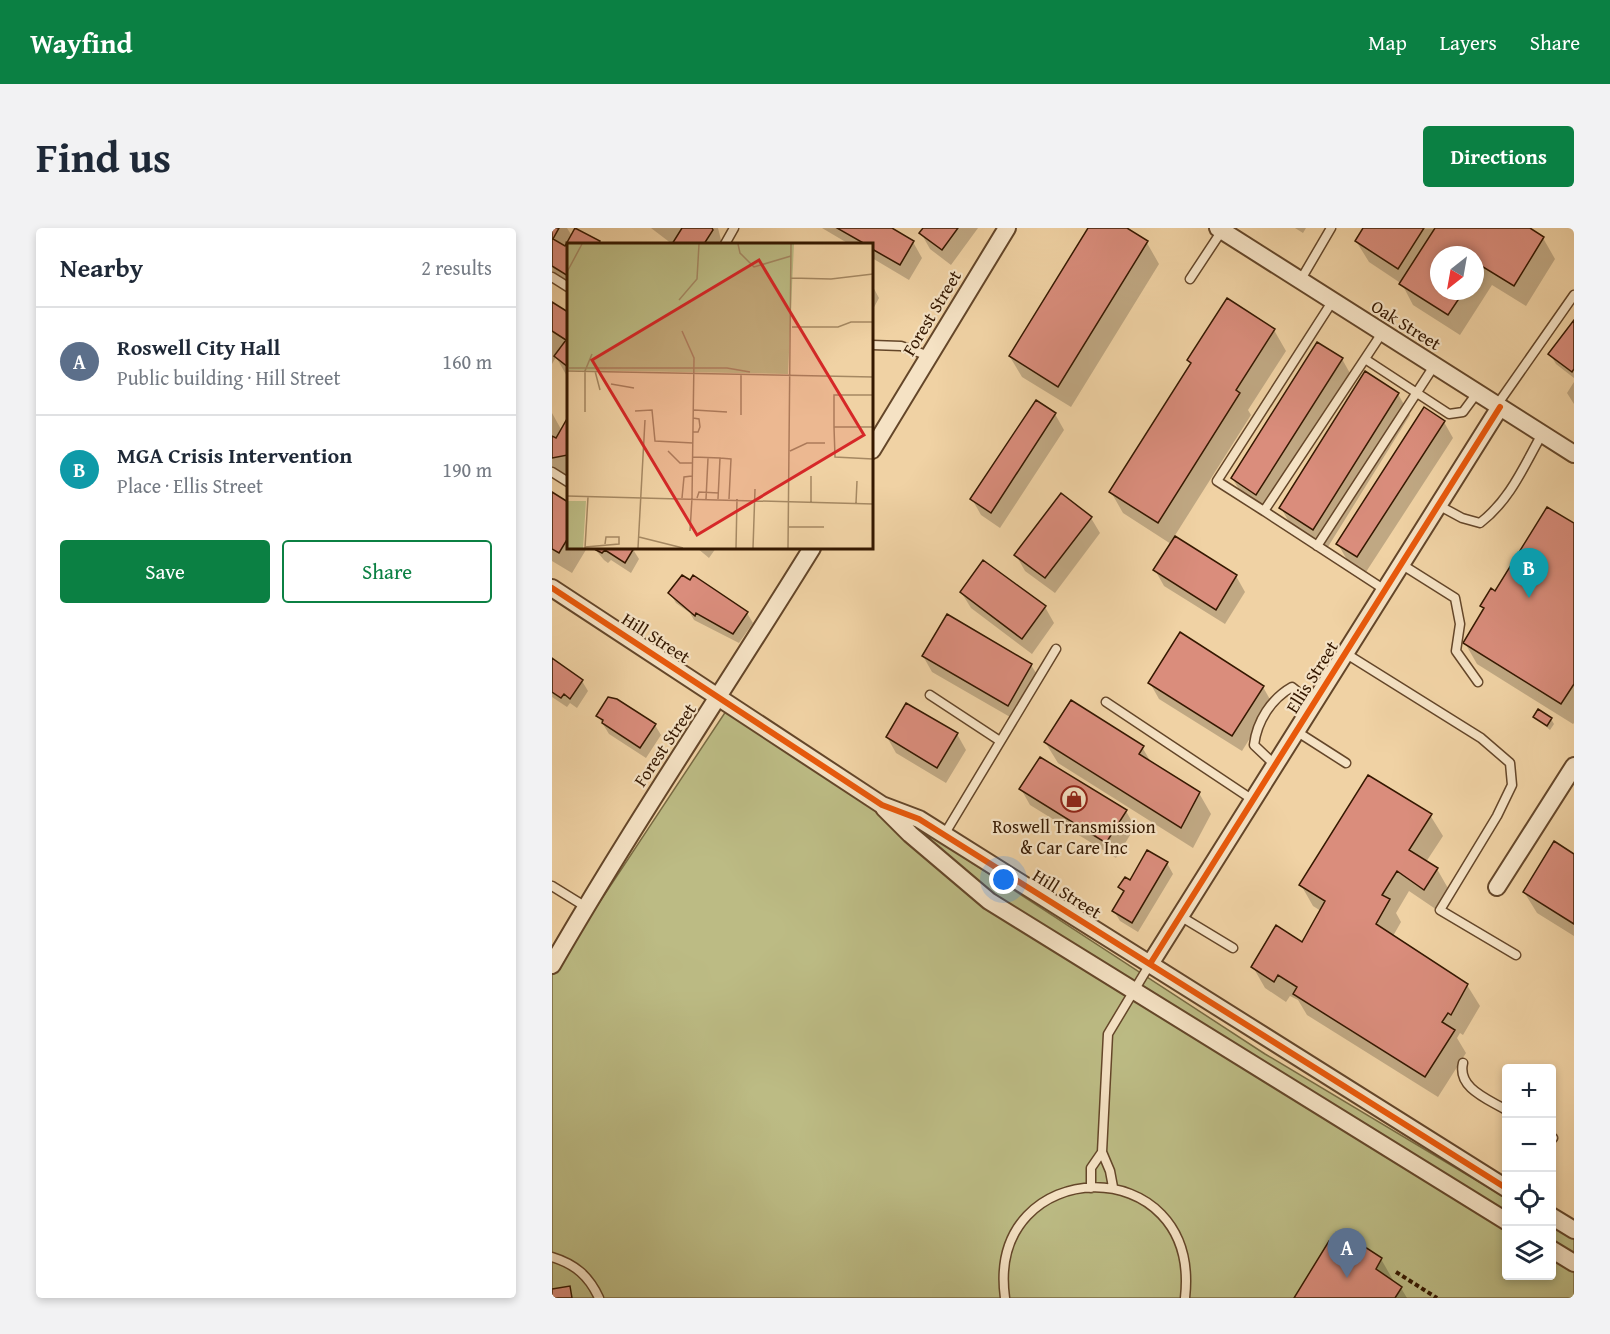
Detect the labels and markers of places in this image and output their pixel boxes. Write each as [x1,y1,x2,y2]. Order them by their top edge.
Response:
pin: B [1510,548,1548,598]
shop icon: Roswell Transmission & Car Care Inc [1059,784,1089,814]
place label: Roswell Transmission & Car Care Inc [992,813,1156,861]
pin: A [1328,1228,1366,1278]

